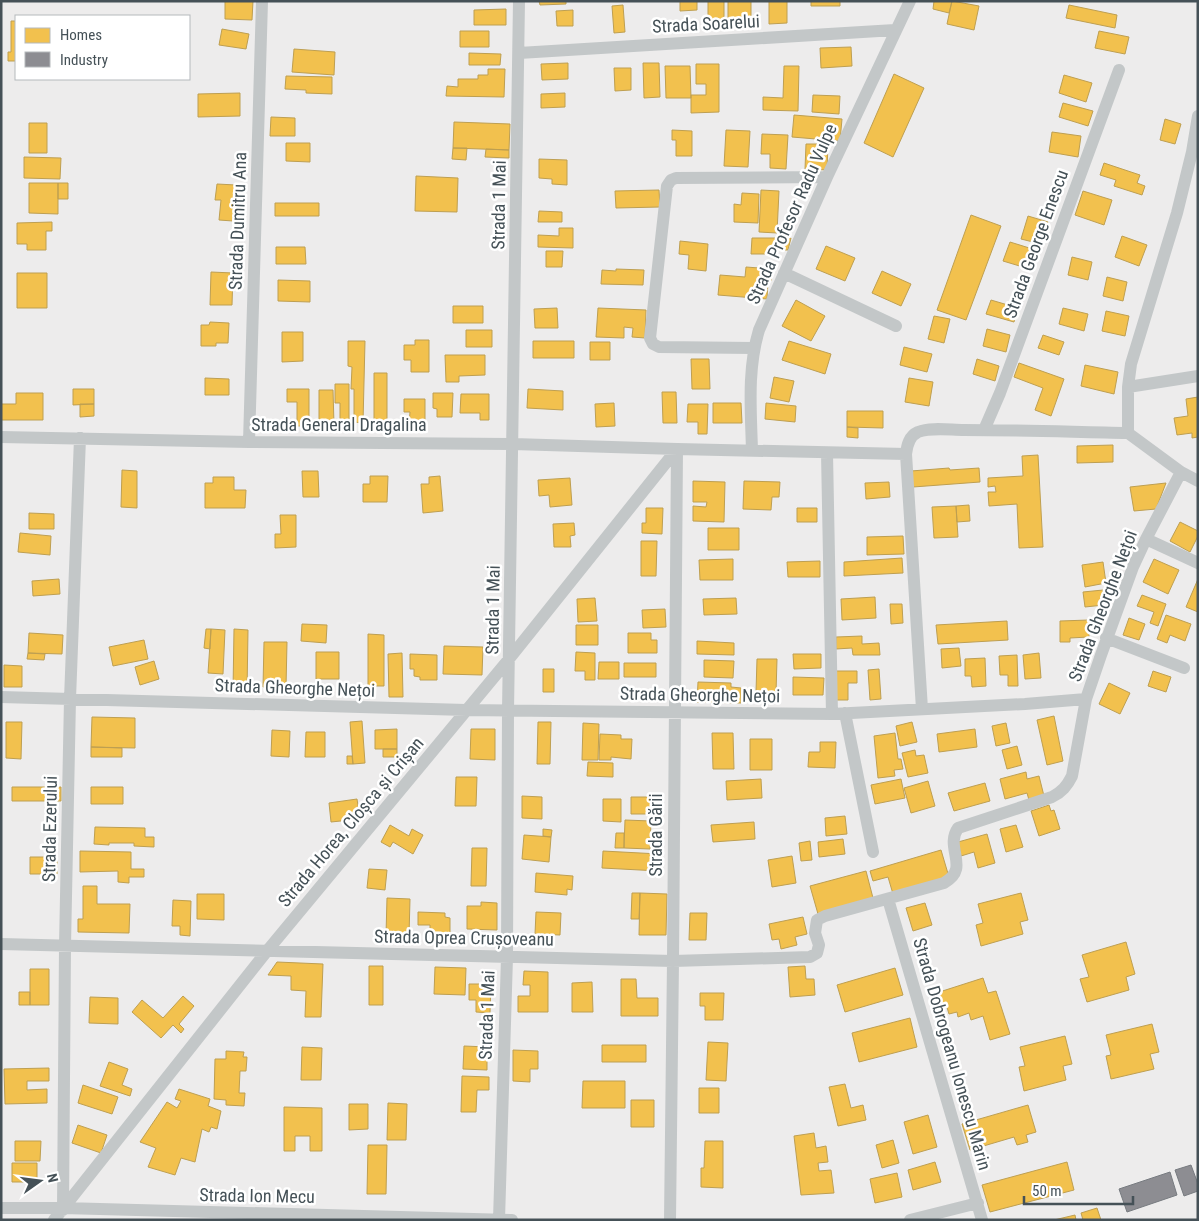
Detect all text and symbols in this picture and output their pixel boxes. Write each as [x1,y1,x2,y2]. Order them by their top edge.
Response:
street label: Strada Soarelui [652,10,760,37]
legend [15,15,190,80]
text: Homes [60,26,102,44]
text: Industry [60,51,108,69]
street label: Strada Profesor Radu Vulpe [742,120,841,307]
street label: Strada Dumitru Ana [225,152,250,290]
street label: Strada 1 Mai [487,160,510,250]
street label: Strada George Enescu [999,167,1072,321]
street label: Strada General Dragalina [251,414,427,435]
street label: Strada Gheorghe Nețoi [1064,527,1142,685]
street label: Strada 1 Mai [481,565,504,655]
street label: Strada Gheorghe Nețoi [214,674,376,702]
street label: Strada Gheorghe Nețoi [620,683,780,707]
street label: Strada Horea, Cloșca și Crișan [274,733,428,911]
street label: Strada Ezerului [38,776,61,882]
street label: Strada Gării [645,793,666,877]
street label: Strada Oprea Crușoveanu [374,925,554,951]
street label: Strada Dobrogeanu Ionescu Marin [909,935,996,1172]
street label: Strada 1 Mai [474,970,499,1060]
north arrow [15,1156,65,1206]
text: N [44,1172,61,1184]
scale bar [1024,1174,1133,1206]
text: 50 m [1032,1182,1062,1200]
street label: Strada Ion Mecu [199,1184,315,1207]

